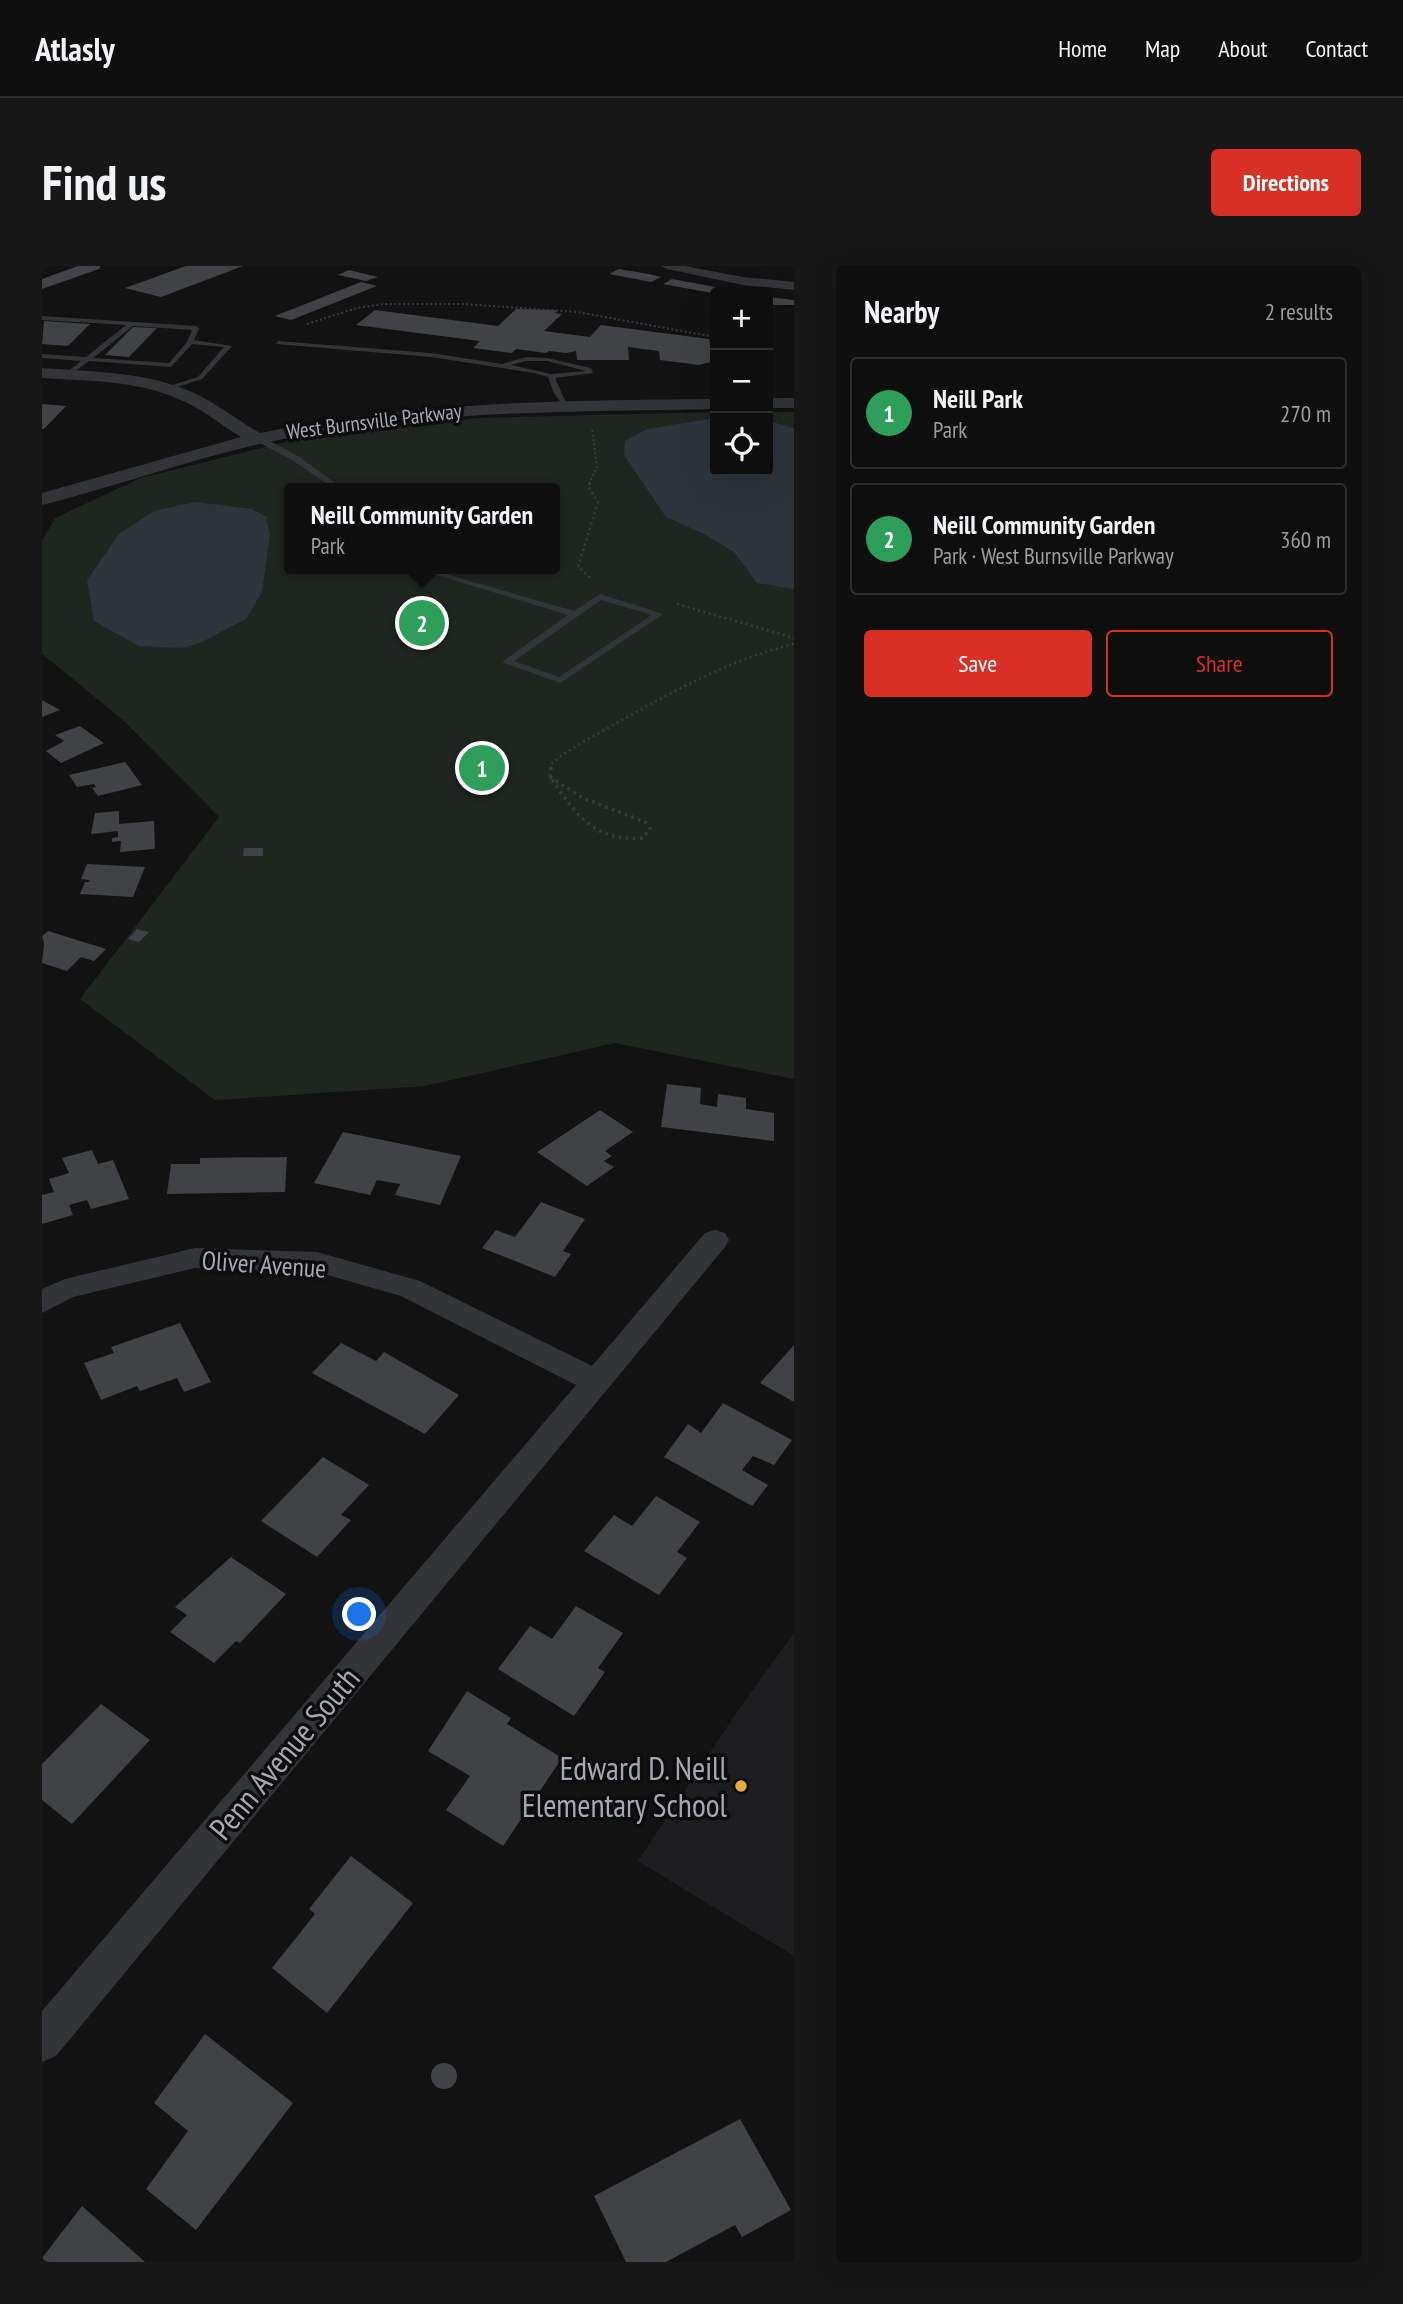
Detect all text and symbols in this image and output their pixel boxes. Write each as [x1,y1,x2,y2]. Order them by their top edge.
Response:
text: Atlasly [35,27,115,70]
text: Home [1058,33,1107,64]
text: Map [1145,33,1180,64]
text: About [1218,33,1267,64]
text: Contact [1305,33,1368,64]
button: Directions [1211,149,1361,216]
text: Find us [42,150,166,214]
map controls [710,287,773,476]
button: + [710,287,773,350]
text: Nearby [864,292,939,331]
text: 2 results [1265,297,1333,326]
button: − [710,350,773,413]
text: Neill Park [933,382,1023,415]
street label: West Burnsville Parkway [285,397,463,445]
text: 1 [884,399,895,428]
text: 270 m [1280,399,1331,428]
button: locate [710,413,773,476]
text: Park [933,415,967,444]
popup [284,483,560,574]
text: Neill Community Garden [311,498,533,531]
text: Neill Community Garden [933,508,1155,541]
text: 2 [884,525,895,554]
text: 360 m [1280,525,1331,554]
text: Park [311,531,345,560]
text: Park · West Burnsville Parkway [933,541,1174,570]
pin: 2 [399,597,445,649]
button: Save [864,630,1092,697]
button: Share [1106,630,1333,697]
pin: 1 [459,742,505,794]
street label: Oliver Avenue [201,1243,327,1285]
your location [342,1597,376,1631]
street label: Penn Avenue South [200,1658,368,1848]
place label: Edward D. Neill Elementary School [522,1747,728,1826]
marker: Edward D. Neill Elementary School [733,1778,749,1794]

